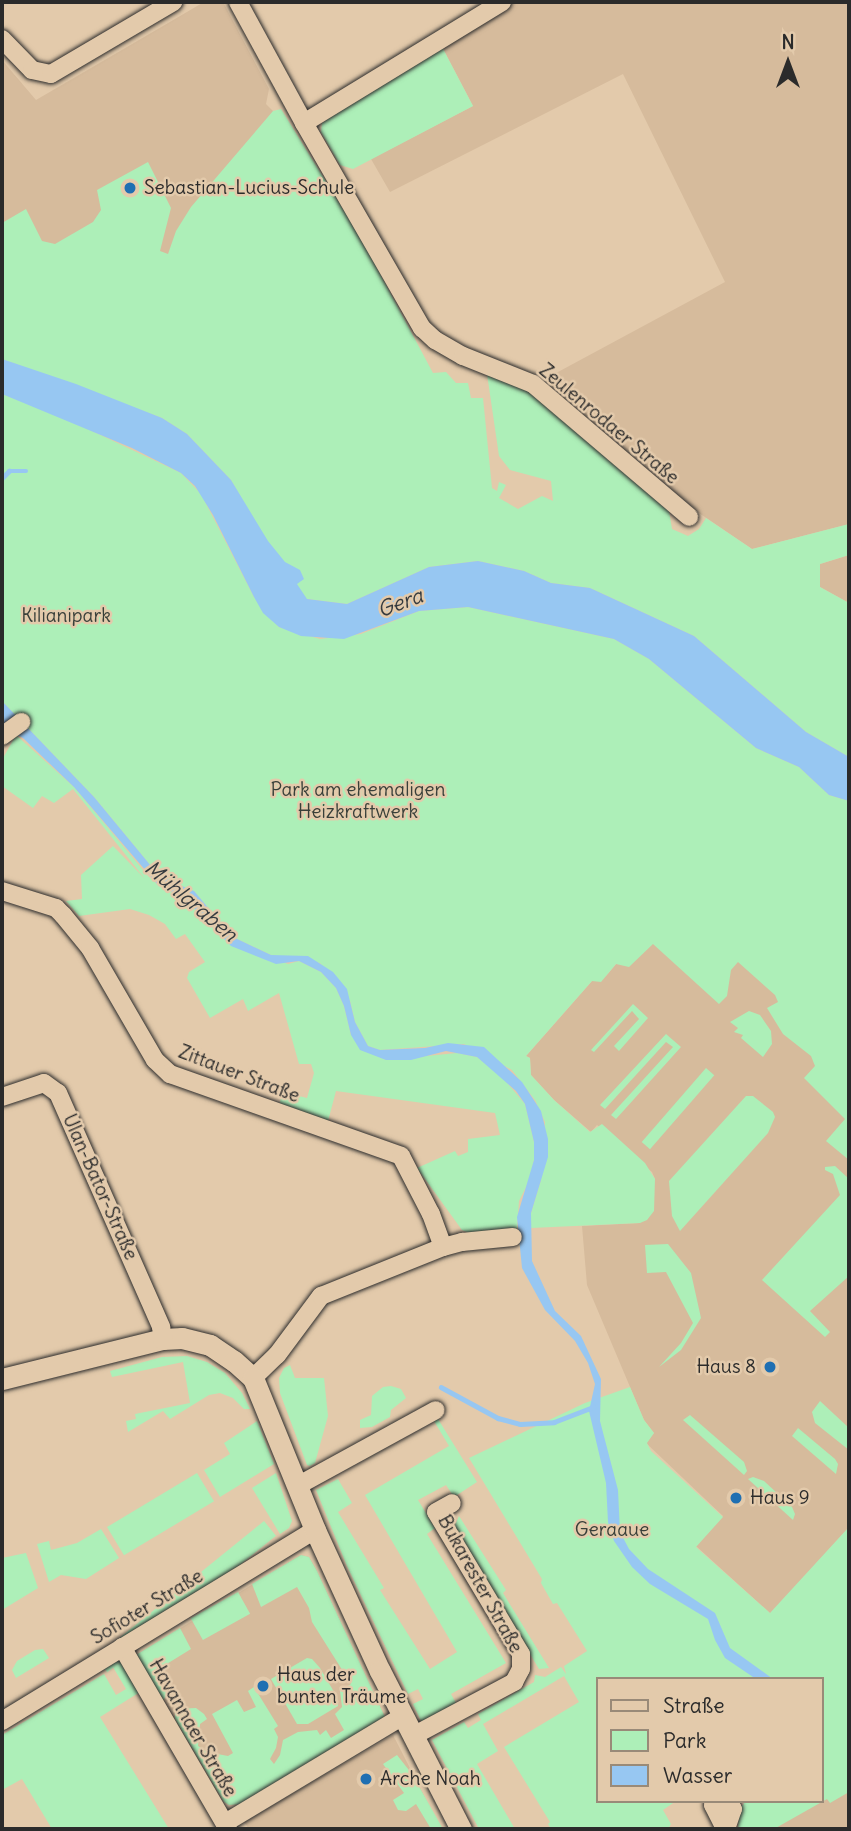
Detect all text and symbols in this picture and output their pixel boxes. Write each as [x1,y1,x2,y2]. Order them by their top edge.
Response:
north arrow [753,28,823,98]
text: N [781,30,795,54]
place label: Sebastian-Lucius-Schule [144,177,354,199]
marker: Sebastian-Lucius-Schule [122,180,138,196]
street label: Zeulenrodaer Straße [535,359,683,489]
water label: Gera [374,583,426,623]
park label: Kilianipark [21,605,111,627]
park label: Park am ehemaligen Heizkraftwerk [270,779,446,823]
water label: Mühlgraben [140,855,242,947]
street label: Zittauer Straße [175,1040,303,1108]
street label: Ulan-Bator-Straße [58,1111,142,1263]
place label: Haus 8 [696,1356,756,1378]
marker: Haus 8 [762,1359,778,1375]
place label: Haus 9 [750,1487,810,1509]
marker: Haus 9 [728,1490,744,1506]
street label: Bukarester Straße [433,1511,527,1657]
park label: Geraaue [575,1519,649,1541]
street label: Sofioter Straße [87,1565,207,1649]
street label: Havannaer Straße [144,1655,242,1801]
place label: Haus der bunten Träume [277,1664,406,1708]
legend [596,1677,823,1803]
marker: Haus der bunten Träume [255,1678,271,1694]
text: Straße [663,1692,724,1719]
text: Park [663,1727,706,1754]
text: Wasser [663,1762,732,1789]
place label: Arche Noah [380,1768,481,1790]
marker: Arche Noah [358,1771,374,1787]

